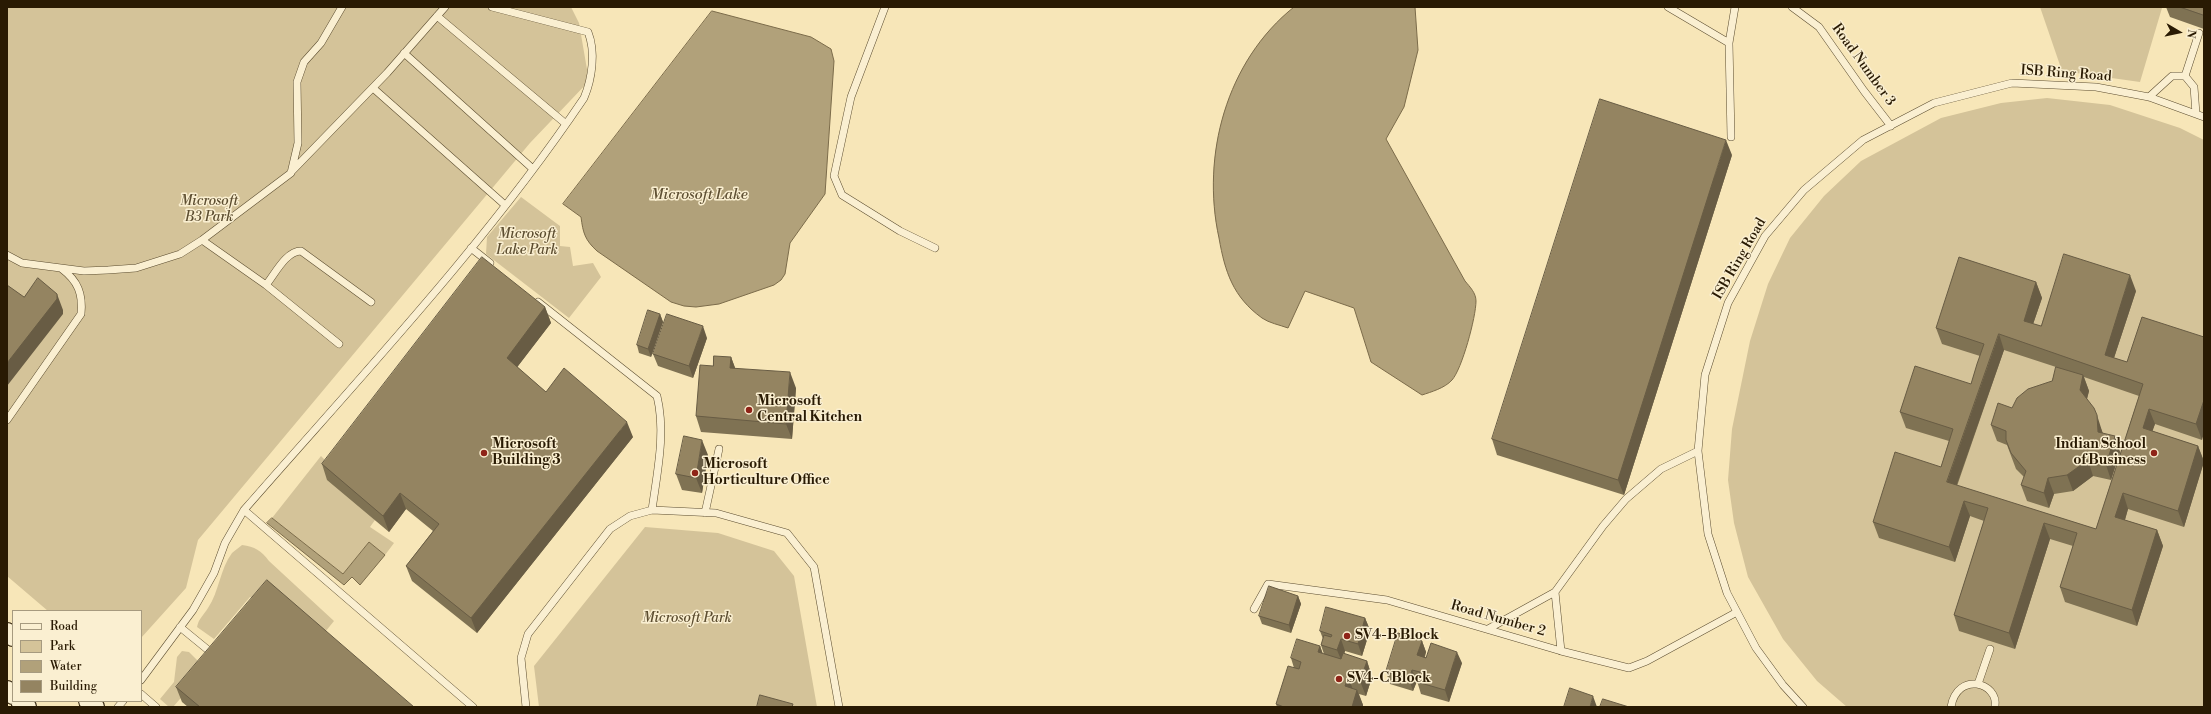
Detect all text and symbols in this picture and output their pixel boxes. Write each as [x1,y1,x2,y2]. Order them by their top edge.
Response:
north arrow [2159,12,2199,52]
street label: Road Number 3 [1828,21,1898,109]
text: N [2183,28,2198,39]
street label: ISB Ring Road [2020,62,2112,86]
water label: Microsoft Lake [650,186,748,204]
park label: Microsoft B3 Park [180,194,238,226]
street label: ISB Ring Road [1710,215,1770,303]
park label: Microsoft Lake Park [496,227,558,260]
place label: Microsoft Central Kitchen [757,394,862,426]
marker: Microsoft Central Kitchen [744,405,754,415]
place label: Microsoft Building 3 [492,437,561,470]
place label: Indian School of Business [2055,437,2146,470]
marker: Microsoft Building 3 [479,448,489,458]
marker: Indian School of Business [2149,448,2159,458]
place label: Microsoft Horticulture Office [703,457,830,490]
marker: Microsoft Horticulture Office [690,468,700,478]
street label: Road Number 2 [1449,597,1547,641]
legend [12,610,142,702]
park label: Microsoft Park [642,611,732,627]
text: Road [50,619,78,634]
place label: SV4-B Block [1355,628,1439,644]
marker: SV4-B Block [1342,631,1352,641]
text: Park [50,639,75,654]
text: Water [50,659,82,674]
place label: SV4-C Block [1347,671,1431,687]
marker: SV4-C Block [1334,674,1344,684]
text: Building [50,679,97,694]

